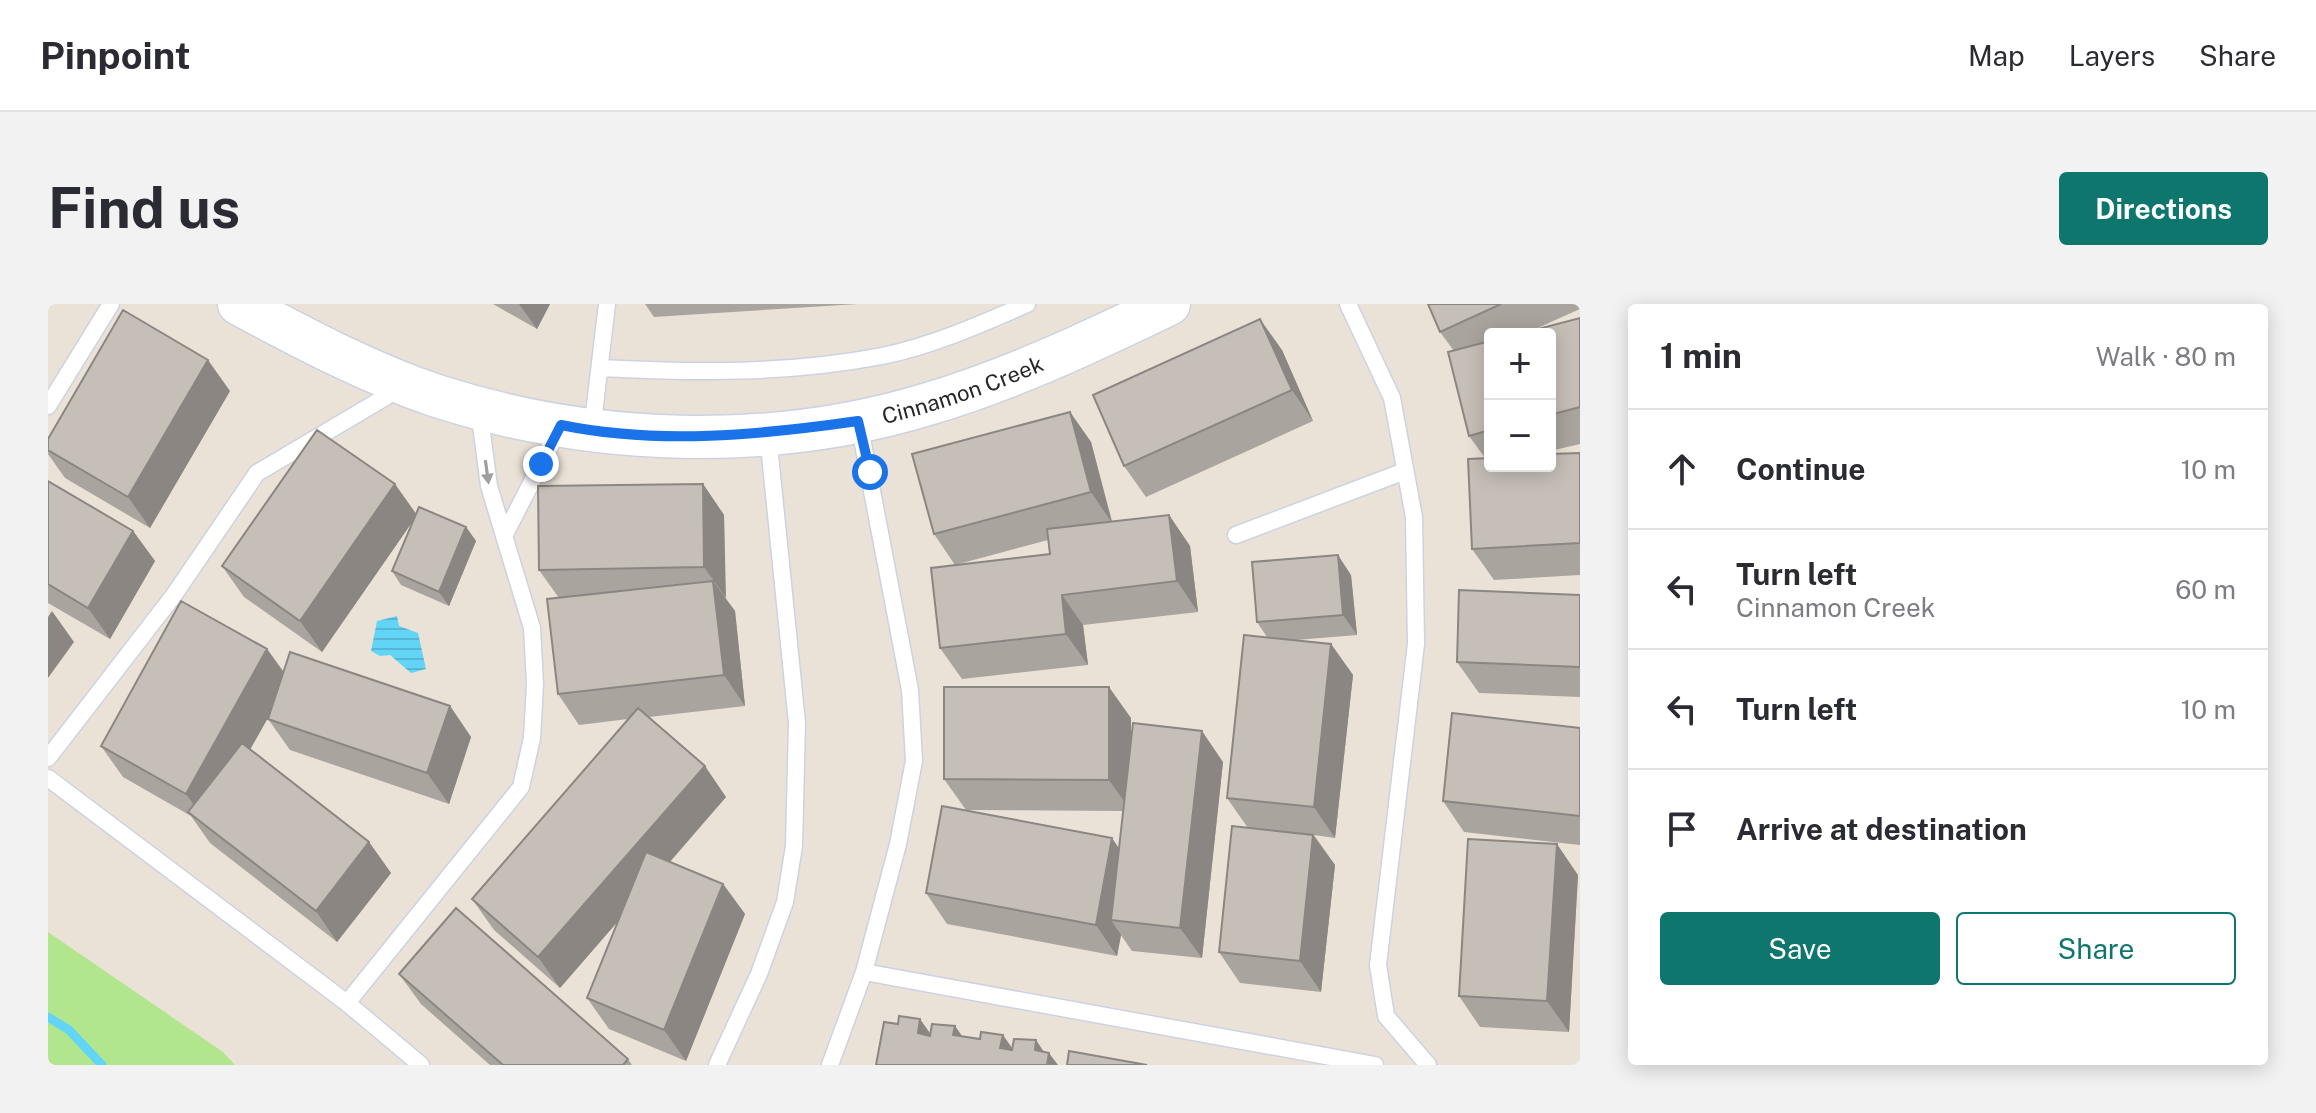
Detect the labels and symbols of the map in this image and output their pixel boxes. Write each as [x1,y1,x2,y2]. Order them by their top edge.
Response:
street label: Cinnamon Creek [879,350,1047,429]
route end [523,446,559,482]
route start [852,454,888,490]
one-way arrow [481,460,494,485]

